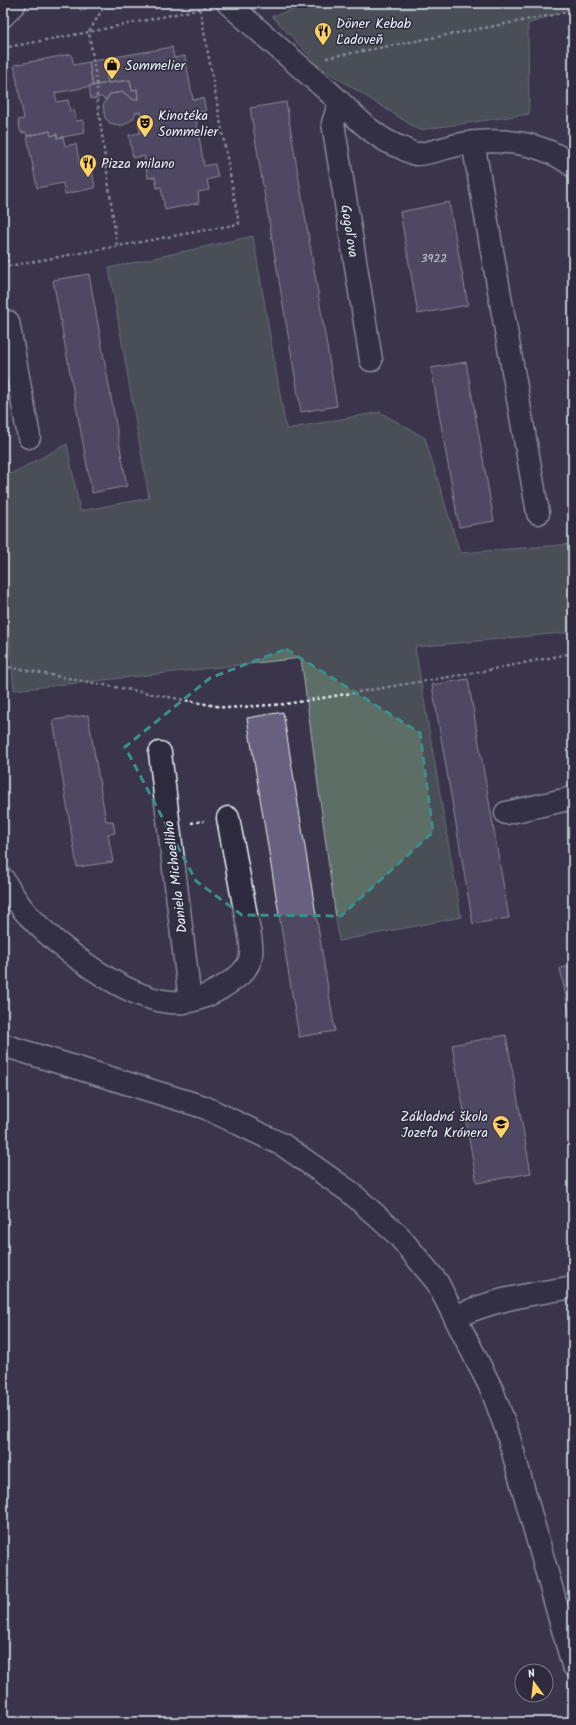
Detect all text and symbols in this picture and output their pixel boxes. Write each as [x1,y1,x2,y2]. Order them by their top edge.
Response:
place label: Döner Kebab Ľadoveň [336,13,412,51]
restaurant icon: Döner Kebab Ľadoveň [313,21,333,46]
shop icon: Sommelier [102,55,122,80]
place label: Sommelier [125,55,186,77]
place label: Kinotéka Sommelier [158,105,219,143]
theatre icon: Kinotéka Sommelier [135,113,155,138]
restaurant icon: Pizza milano [78,153,98,178]
place label: Pizza milano [101,153,175,175]
street label: Gogoľova [334,203,364,259]
house number: 3922 [421,249,447,268]
street label: Daniela Michaelliho [158,819,194,934]
place label: Základná škola Jozefa Krónera [401,1106,488,1144]
school or university icon: Základná škola Jozefa Krónera [491,1114,511,1139]
north arrow [514,1663,554,1703]
text: N [526,1665,537,1684]

